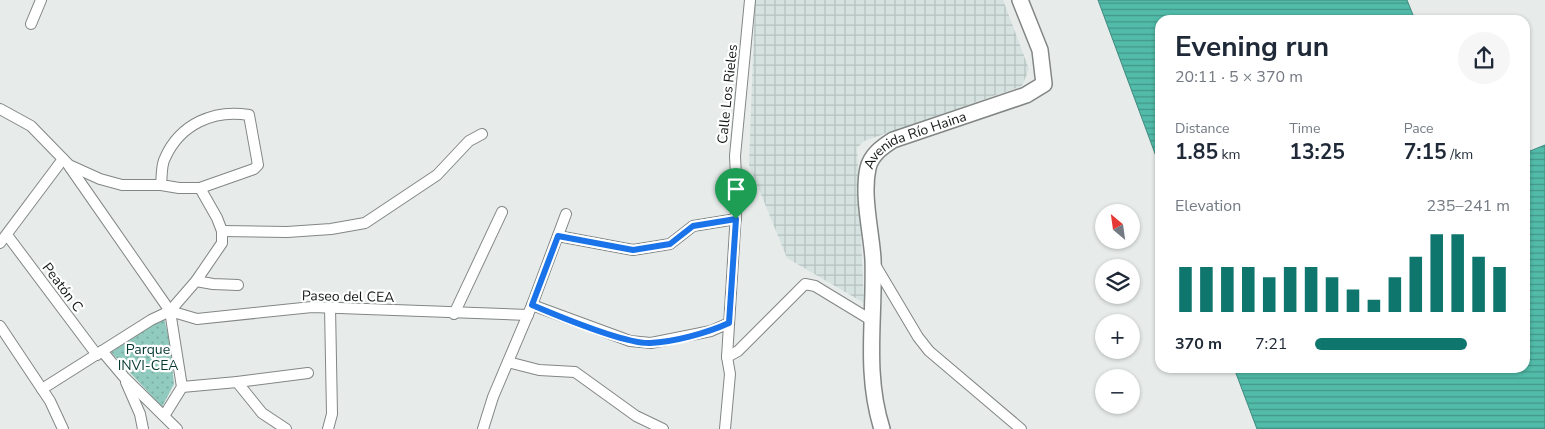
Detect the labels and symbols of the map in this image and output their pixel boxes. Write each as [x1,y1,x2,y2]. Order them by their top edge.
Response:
street label: Calle Los Rieles [713,43,742,145]
street label: Avenida Río Haina [859,107,969,172]
pin [715,168,757,219]
north arrow [1095,204,1140,249]
street label: Peatón C [38,259,87,316]
street label: Paseo del CEA [302,286,394,307]
park label: Parque INVI-CEA [118,340,178,375]

